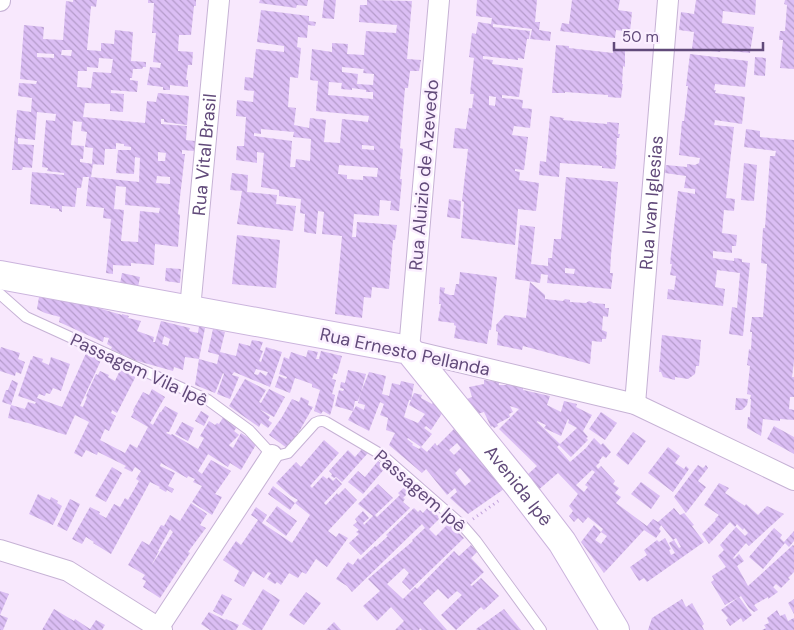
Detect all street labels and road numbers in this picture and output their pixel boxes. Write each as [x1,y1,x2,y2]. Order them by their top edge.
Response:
street label: Rua Aluizio de Azevedo [404,78,444,272]
street label: Rua Vital Brasil [187,93,222,217]
street label: Rua Ivan Iglesias [634,135,669,271]
street label: Rua Ernesto Pellanda [318,322,492,382]
street label: Passagem Vila Ipê [66,328,212,412]
street label: Avenida Ipê [479,440,557,531]
street label: Passagem Ipê [369,445,471,537]

